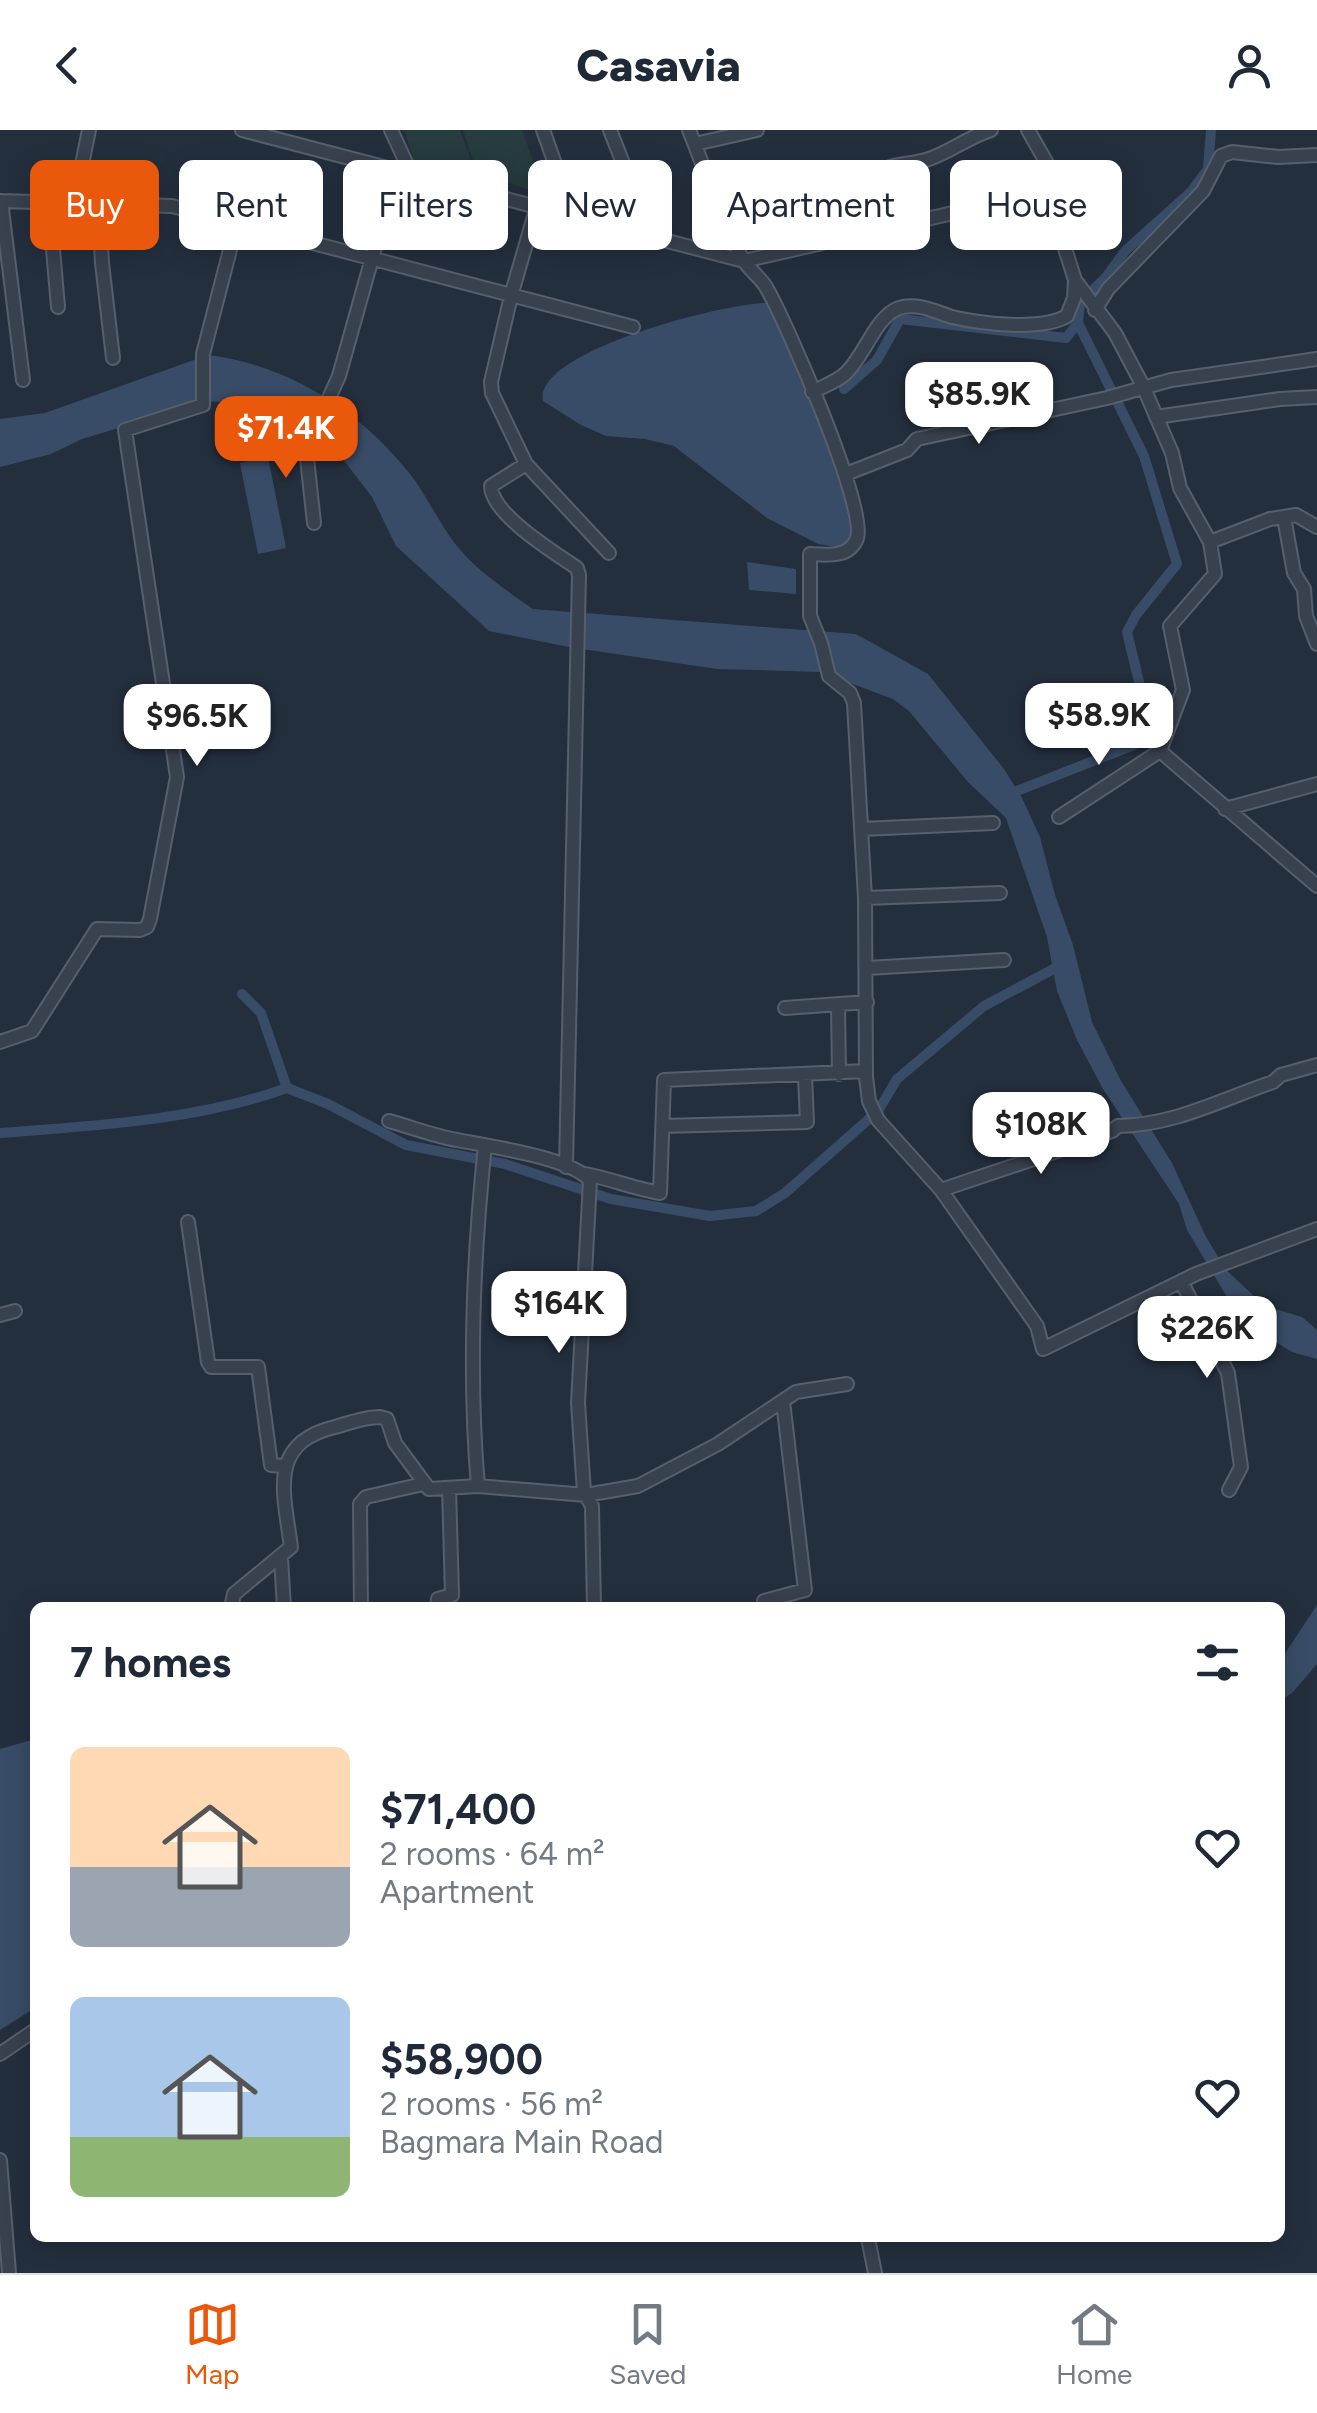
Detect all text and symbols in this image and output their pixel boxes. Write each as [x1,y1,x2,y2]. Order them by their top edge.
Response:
icon: back [40,38,95,93]
text: Casavia [576,38,741,92]
icon: person [1222,38,1277,93]
chip: Buy [30,160,159,250]
chip: Rent [179,160,323,250]
chip: Filters [343,160,508,250]
chip: New [528,160,672,250]
chip: Apartment [692,160,930,250]
chip: House [950,160,1122,250]
pin: $85.9K [898,362,1060,447]
text: $85.9K [927,375,1031,413]
pin: $71.4K [205,396,367,481]
text: $71.4K [237,409,335,447]
pin: $58.9K [1018,683,1180,768]
pin: $96.5K [116,684,278,769]
text: $58.9K [1047,696,1151,734]
text: $96.5K [146,697,248,735]
pin: $108K [971,1092,1111,1177]
text: $108K [995,1105,1087,1143]
pin: $164K [489,1271,629,1356]
text: $164K [513,1284,605,1322]
pin: $226K [1137,1296,1277,1381]
text: $226K [1160,1309,1254,1347]
icon: filters [1190,1635,1245,1690]
text: 7 homes [70,1637,231,1688]
text: $71,400 [380,1784,536,1835]
icon: home [150,1787,270,1907]
icon: heart [1190,1820,1245,1875]
text: 2 rooms · 64 m² [380,1835,604,1873]
text: Apartment [380,1873,534,1911]
text: $58,900 [380,2034,543,2085]
icon: home [150,2037,270,2157]
icon: heart [1190,2070,1245,2125]
text: 2 rooms · 56 m² [380,2085,603,2123]
text: Bagmara Main Road [380,2123,664,2161]
tab: Map [185,2297,240,2391]
tab: Saved [609,2297,686,2391]
tab: Home [1056,2297,1132,2391]

